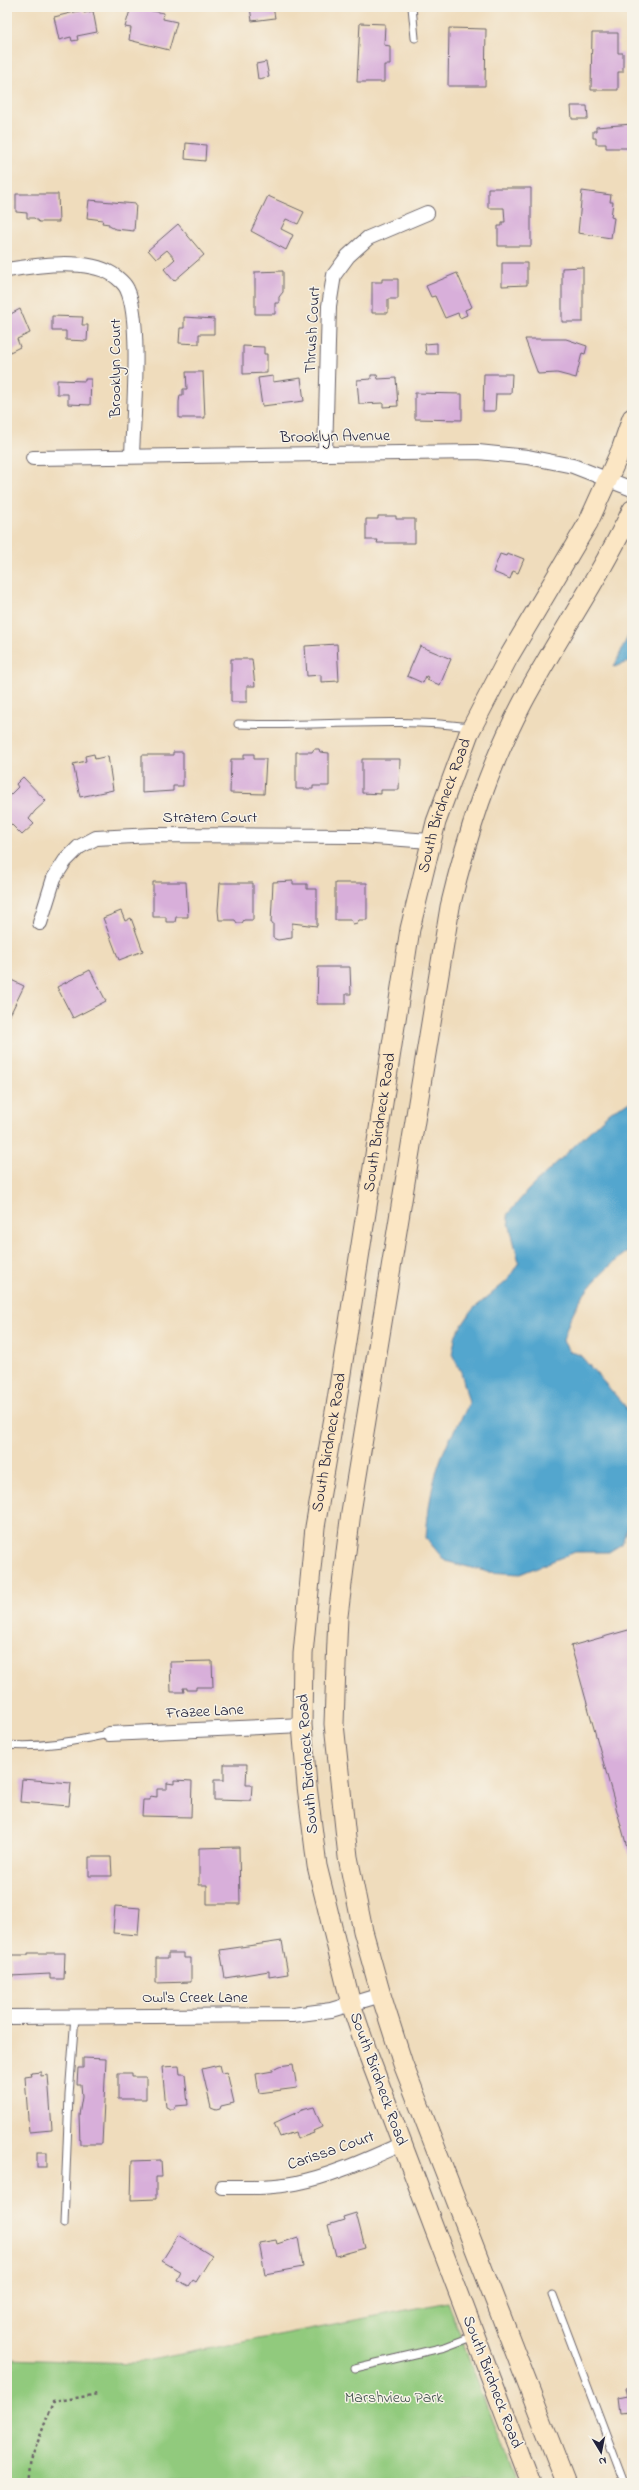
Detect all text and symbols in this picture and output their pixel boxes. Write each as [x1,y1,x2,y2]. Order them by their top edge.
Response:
street label: Thrush Court [299,285,327,374]
street label: Brooklyn Court [104,318,128,418]
street label: Brooklyn Avenue [279,424,391,450]
street label: South Birdneck Road [412,735,478,875]
street label: Stratem Court [163,806,258,830]
street label: South Birdneck Road [357,1051,403,1194]
street label: South Birdneck Road [306,1371,353,1514]
street label: South Birdneck Road [291,1693,325,1835]
street label: Frazee Lane [165,1698,245,1726]
street label: Owl's Creek Lane [142,1986,249,2010]
street label: South Birdneck Road [343,2009,413,2149]
street label: Carissa Court [284,2125,378,2177]
street label: South Birdneck Road [456,2312,528,2452]
park label: Marshview Park [345,2386,444,2410]
north arrow [581,2432,621,2472]
text: N [598,2452,608,2469]

